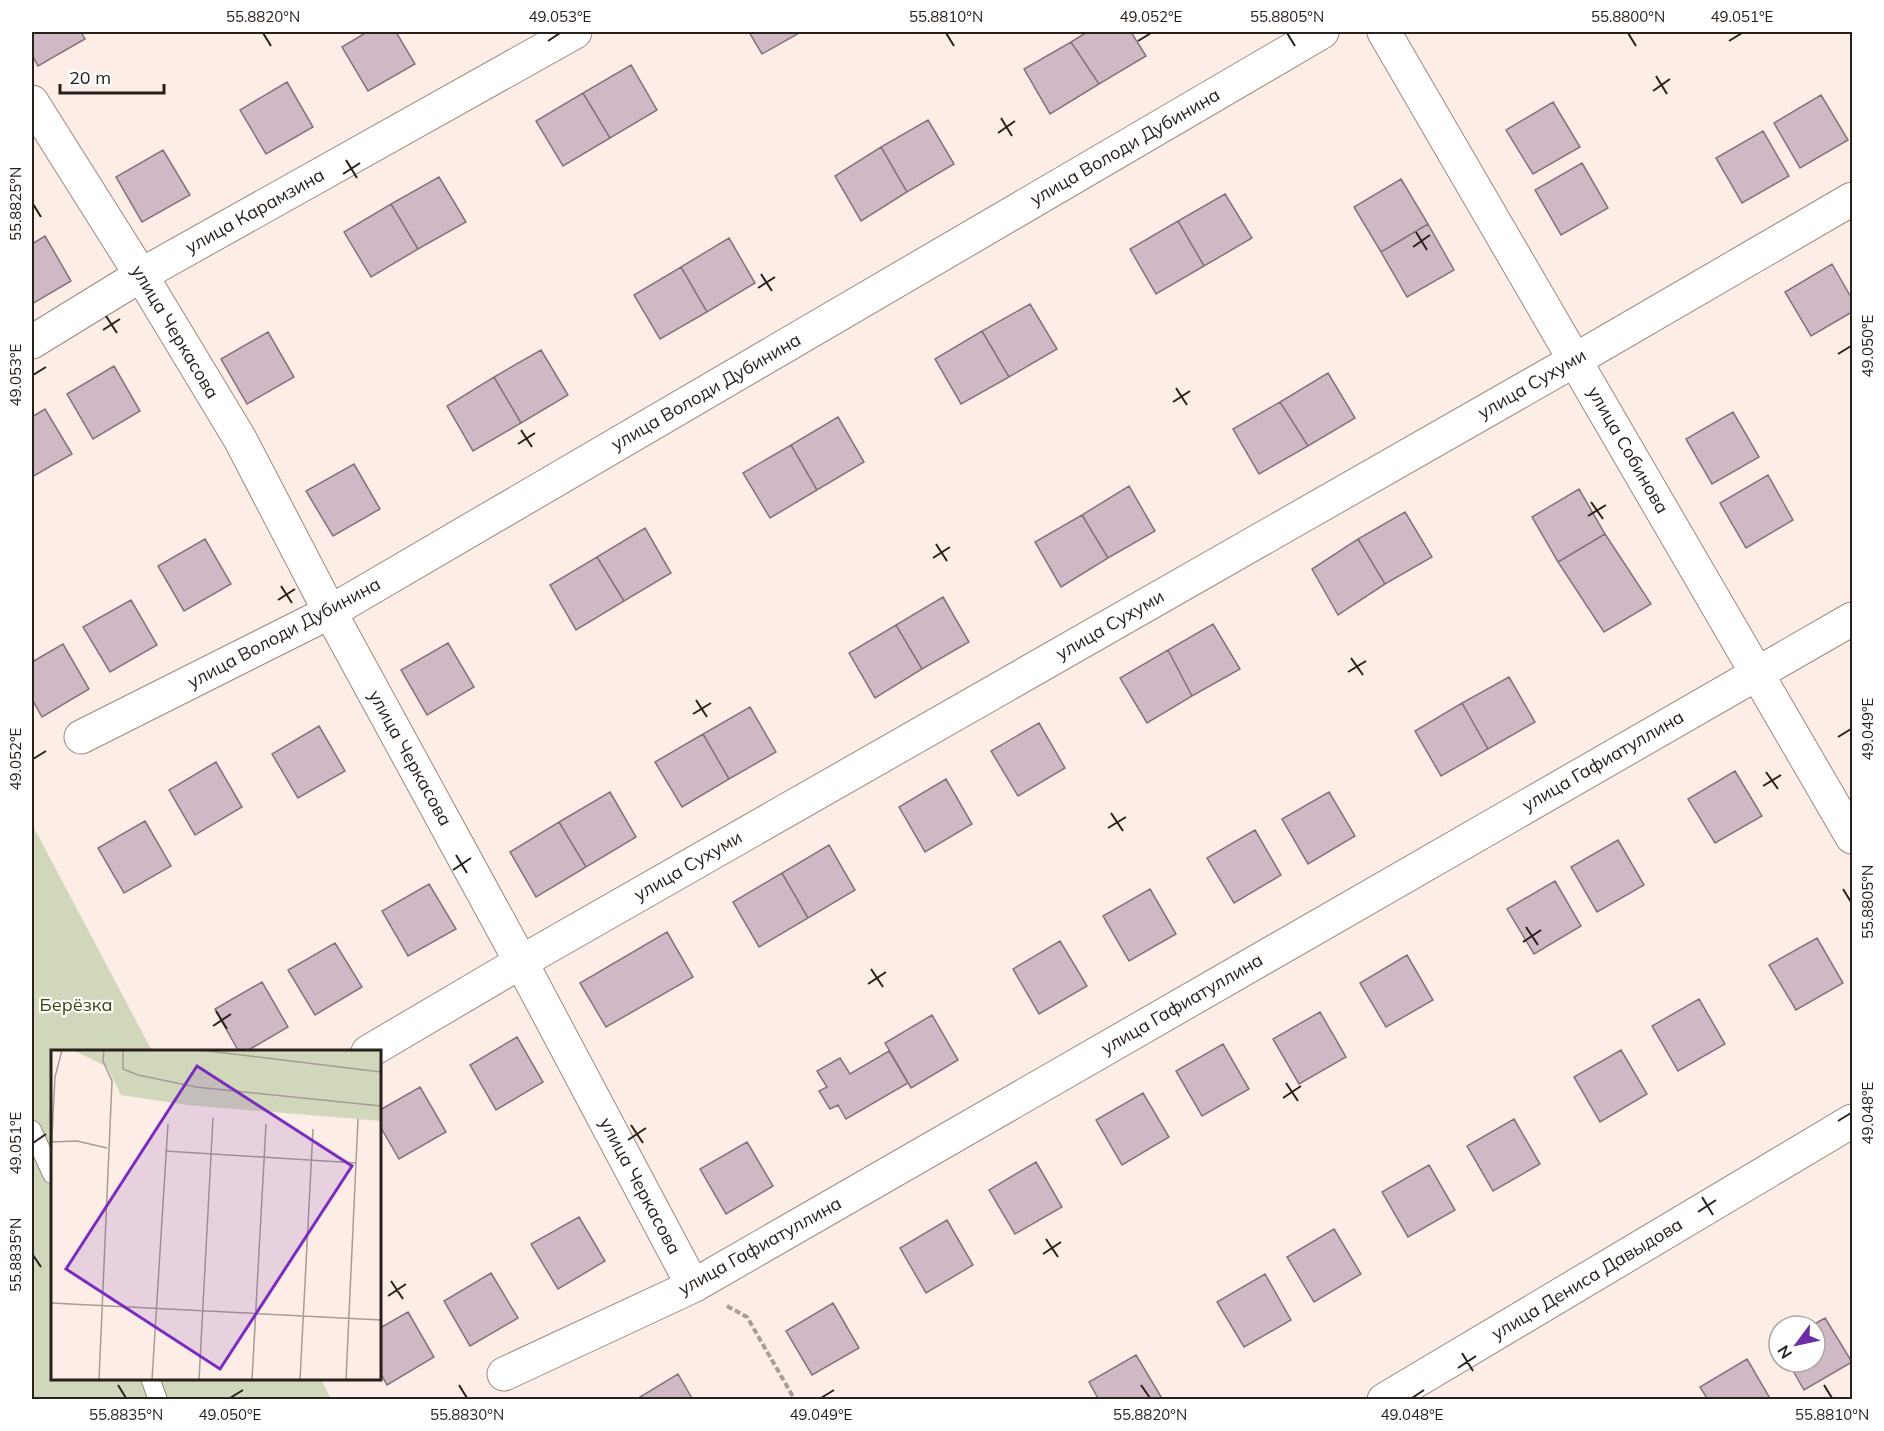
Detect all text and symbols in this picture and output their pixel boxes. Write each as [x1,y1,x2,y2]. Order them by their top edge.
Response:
text: 55.8820°N [226,7,300,26]
text: 49.053°E [529,7,592,26]
text: 55.8810°N [909,7,983,26]
text: 49.052°E [1120,7,1183,26]
text: 55.8805°N [1250,7,1324,26]
text: 55.8800°N [1591,7,1665,26]
text: 49.051°E [1711,7,1774,26]
scale bar [60,57,164,95]
text: 20 m [69,66,111,89]
street label: улица Володи Дубинина [1026,83,1224,210]
street label: улица Карамзина [181,163,328,258]
text: 55.8825°N [6,167,25,241]
street label: улица Черкасова [126,261,224,403]
text: 49.050°E [1858,314,1877,377]
street label: улица Володи Дубинина [607,328,805,455]
text: 49.053°E [6,343,25,406]
street label: улица Сухуми [1474,343,1590,424]
street label: улица Собинова [1583,382,1674,517]
street label: улица Володи Дубинина [183,572,384,693]
street label: улица Сухуми [1052,584,1168,665]
street label: улица Черкасова [364,686,457,830]
text: 49.049°E [1858,697,1877,760]
street label: улица Гафиатуллина [1518,705,1688,816]
text: 49.052°E [6,727,25,790]
street label: улица Сухуми [630,825,746,906]
text: 55.8805°N [1858,865,1877,939]
street label: улица Гафиатуллина [1097,948,1267,1059]
park label: Берёзка [40,993,112,1016]
inset map [51,1050,381,1380]
text: 49.048°E [1858,1081,1877,1144]
text: 49.051°E [6,1111,25,1174]
street label: улица Черкасова [595,1113,686,1258]
street label: улица Гафиатуллина [674,1191,845,1300]
street label: улица Дениса Давыдова [1487,1212,1687,1345]
text: 55.8835°N [6,1218,25,1292]
north arrow [1767,1314,1827,1374]
text: N [1773,1342,1796,1363]
text: 55.8835°N [89,1405,163,1424]
text: 49.050°E [199,1405,262,1424]
text: 55.8830°N [430,1405,504,1424]
text: 49.049°E [790,1405,853,1424]
text: 55.8820°N [1113,1405,1187,1424]
text: 49.048°E [1381,1405,1444,1424]
text: 55.8810°N [1795,1405,1869,1424]

